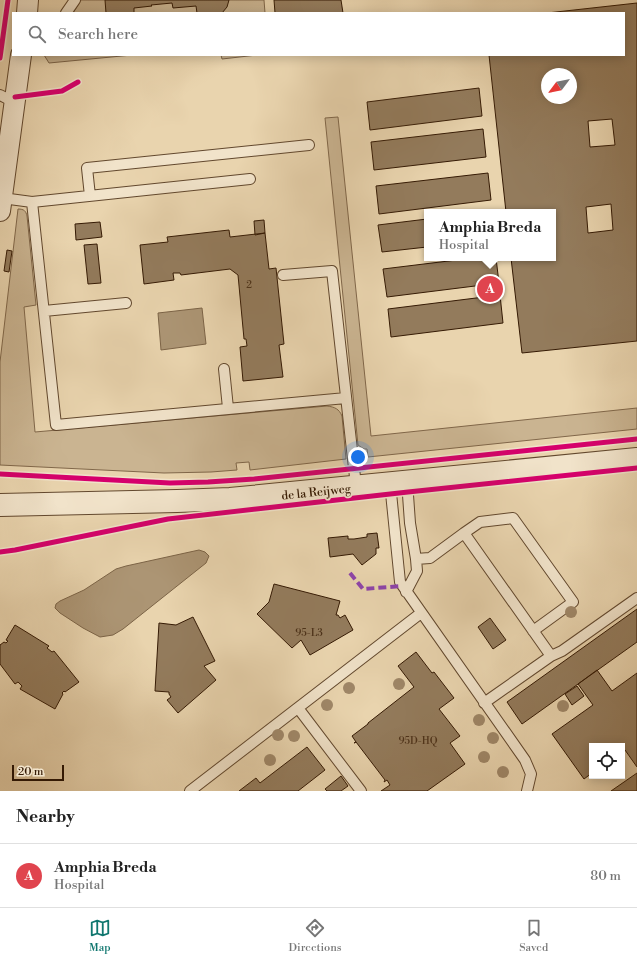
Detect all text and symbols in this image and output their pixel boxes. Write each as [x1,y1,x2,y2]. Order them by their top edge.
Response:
search box [12,12,625,56]
icon: search [26,23,48,45]
text: Search here [58,25,138,44]
north arrow [541,68,577,104]
popup [424,209,556,261]
text: Amphia Breda [439,218,541,237]
text: Hospital [439,237,489,253]
pin: A [477,274,503,304]
house number: 2 [246,279,252,291]
your location [348,447,368,467]
street label: de la Reijweg [281,481,352,504]
house number: 95-L3 [295,627,323,639]
house number: 95D-HQ [398,735,438,747]
map controls [589,743,625,779]
button: locate [589,743,625,779]
scale bar [12,763,64,782]
text: 20 m [18,765,43,779]
text: Nearby [16,806,75,828]
text: Amphia Breda [54,858,157,877]
text: A [24,868,34,884]
text: 80 m [590,868,621,884]
text: Hospital [54,877,104,893]
tab: Map [89,917,111,955]
tab: Directions [289,917,342,955]
tab: Saved [519,917,548,955]

